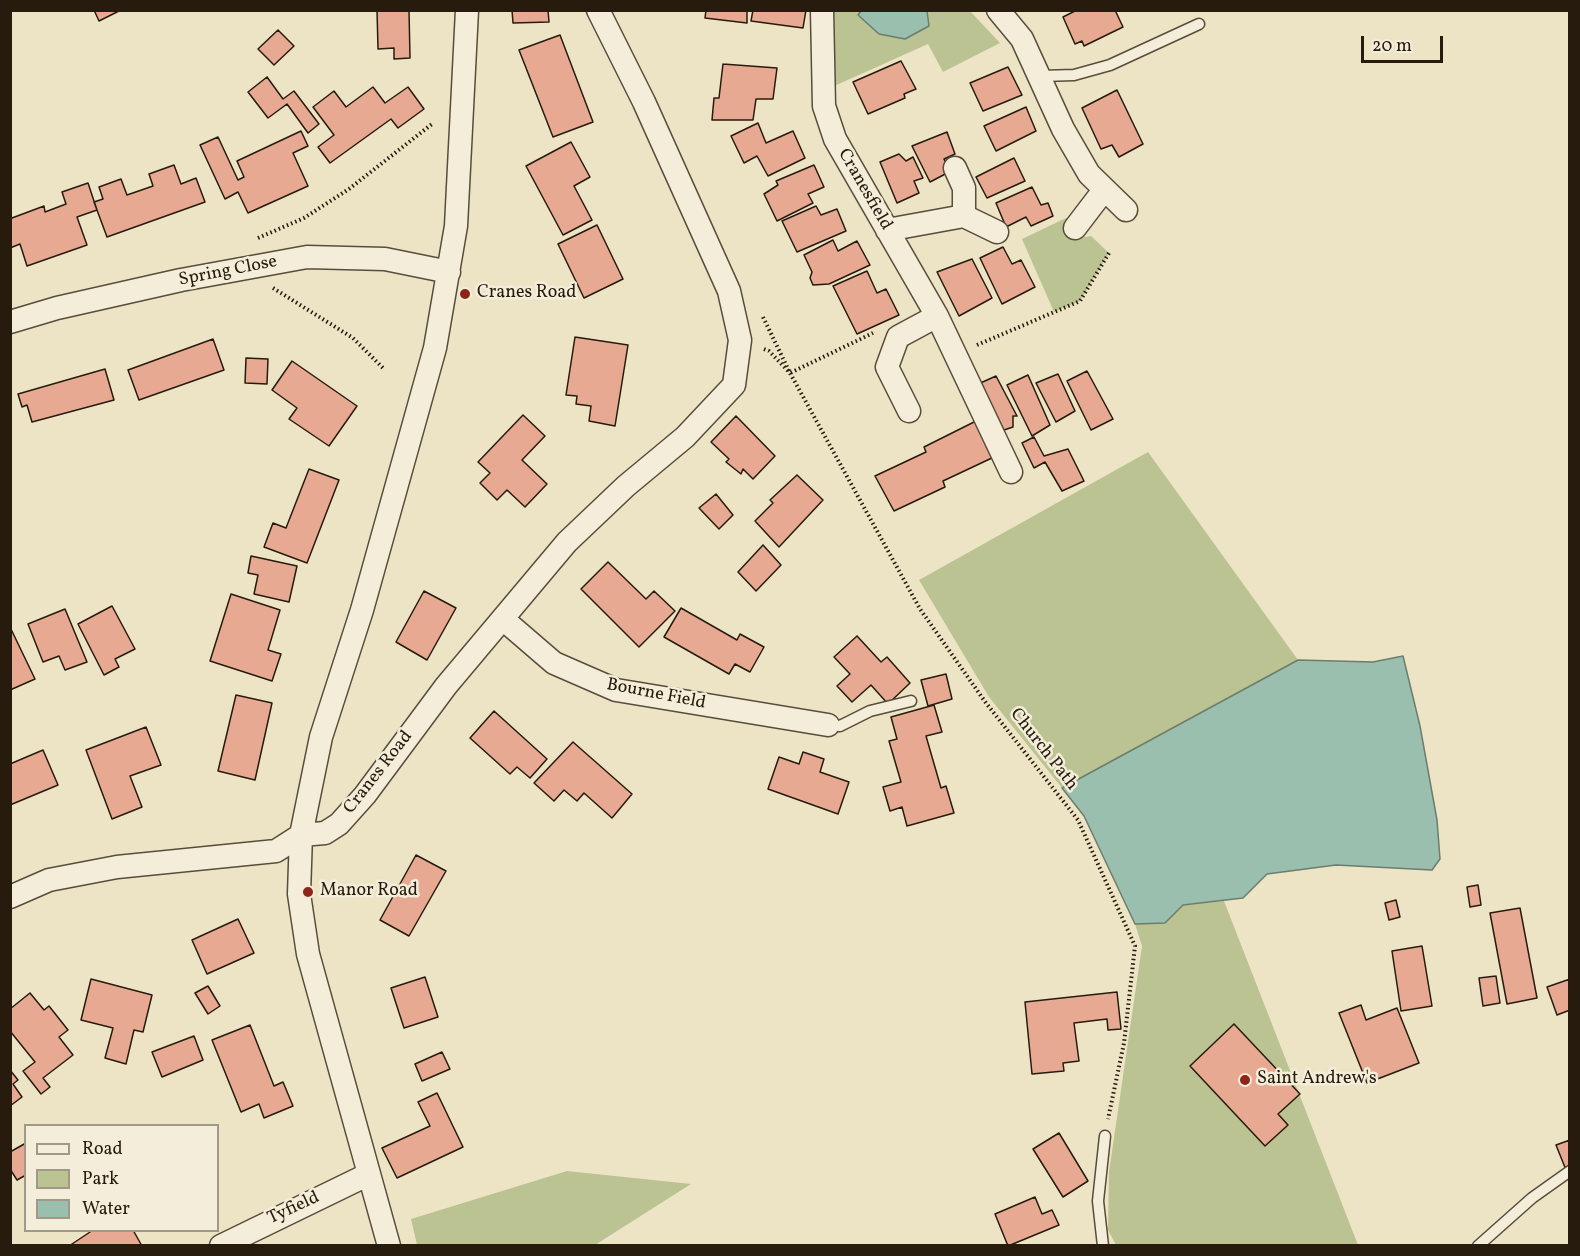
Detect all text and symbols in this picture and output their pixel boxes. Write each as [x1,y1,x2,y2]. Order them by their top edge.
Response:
scale bar [1364,24,1446,62]
text: 20 m [1372,34,1412,59]
street label: Cranesfield [832,145,896,235]
street label: Spring Close [177,252,279,292]
place label: Cranes Road [477,283,576,305]
marker: Cranes Road [458,287,472,301]
street label: Bourne Field [605,675,707,715]
street label: Church Path [1004,705,1082,795]
street label: Cranes Road [340,727,418,819]
place label: Manor Road [320,881,418,903]
marker: Manor Road [301,885,315,899]
place label: Saint Andrew's [1257,1069,1377,1091]
marker: Saint Andrew's [1238,1073,1252,1087]
legend [24,1124,219,1232]
text: Road [82,1137,123,1162]
text: Park [82,1167,119,1192]
street label: Tyfield [265,1188,323,1230]
text: Water [82,1197,130,1222]

